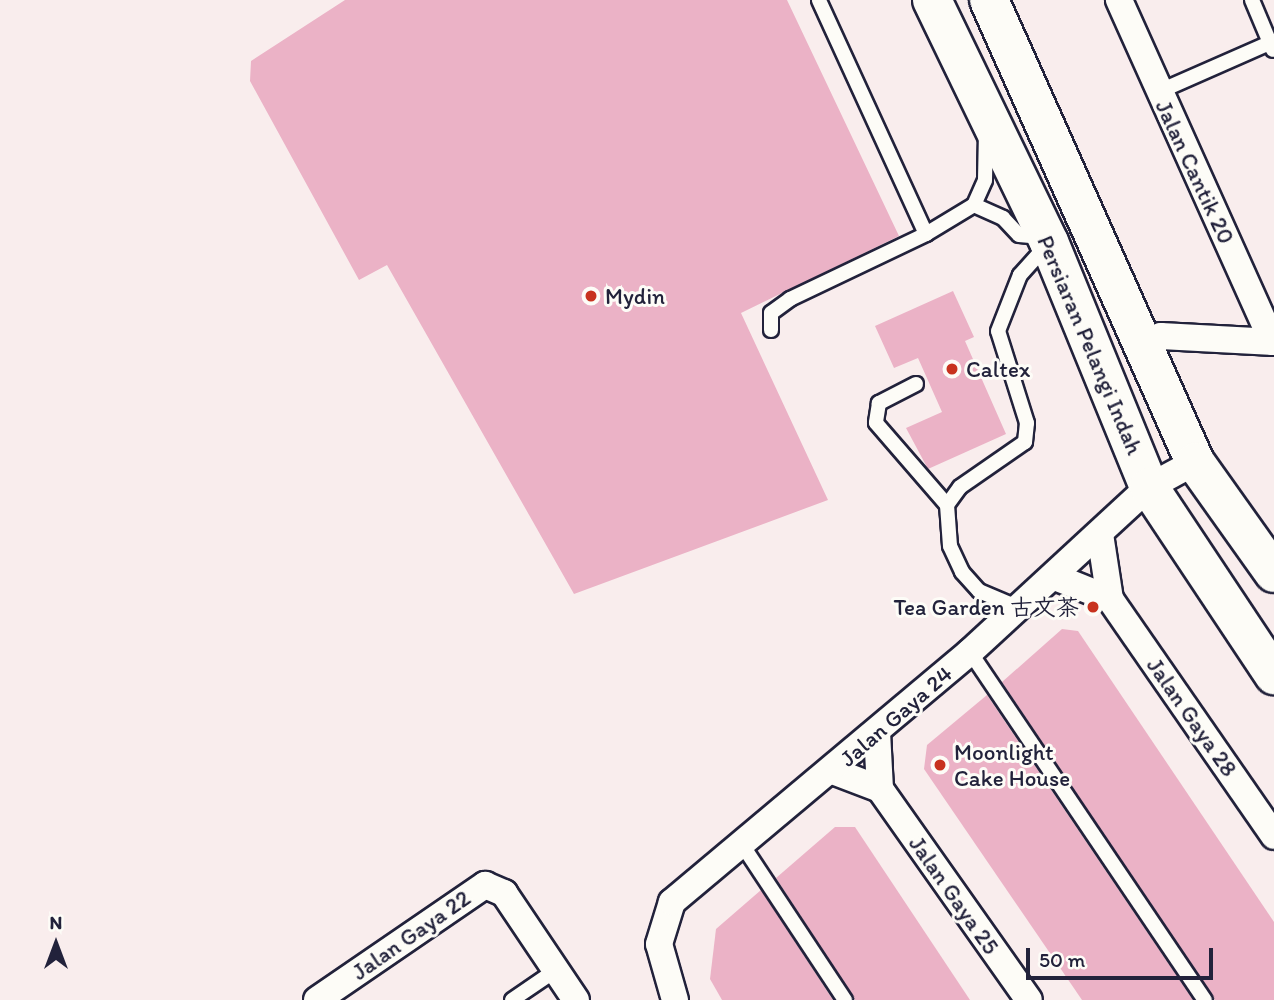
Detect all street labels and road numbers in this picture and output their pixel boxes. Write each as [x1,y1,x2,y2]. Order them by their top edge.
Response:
street label: Jalan Cantik 20 [1150,96,1240,248]
street label: Persiaran Pelangi Indah [1032,232,1148,458]
street label: Jalan Gaya 28 [1141,653,1243,781]
street label: Jalan Gaya 24 [835,660,957,772]
street label: Jalan Gaya 25 [903,831,1005,959]
street label: Jalan Gaya 22 [347,884,475,986]

